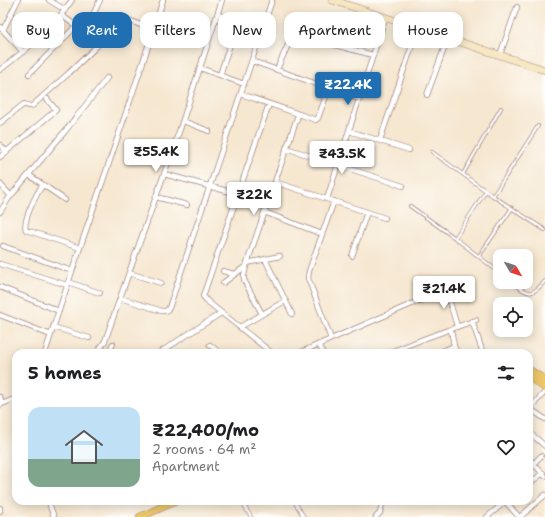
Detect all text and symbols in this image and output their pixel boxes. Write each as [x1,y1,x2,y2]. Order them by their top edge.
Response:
chip: Buy [12,12,64,48]
chip: Rent [72,12,132,48]
chip: Filters [140,12,210,48]
chip: New [218,12,276,48]
chip: Apartment [284,12,385,48]
chip: House [393,12,463,48]
pin: ₹22.4K [315,72,381,106]
text: ₹22.4K [324,76,372,93]
pin: ₹55.4K [123,139,189,173]
pin: ₹43.5K [309,141,375,175]
text: ₹55.4K [133,143,179,160]
text: ₹43.5K [319,145,366,162]
pin: ₹22K [230,182,278,216]
text: ₹22K [236,186,272,203]
north arrow [493,249,533,289]
map controls [493,249,533,337]
pin: ₹21.4K [411,276,477,310]
text: ₹21.4K [422,280,466,297]
button: locate [493,297,533,337]
text: 5 homes [28,362,101,384]
icon: filters [495,362,517,384]
text: ₹22,400/mo [152,419,259,441]
icon: home [60,423,108,471]
icon: heart [495,436,517,458]
text: 2 rooms · 64 m² [152,441,256,458]
text: Apartment [152,458,220,475]

